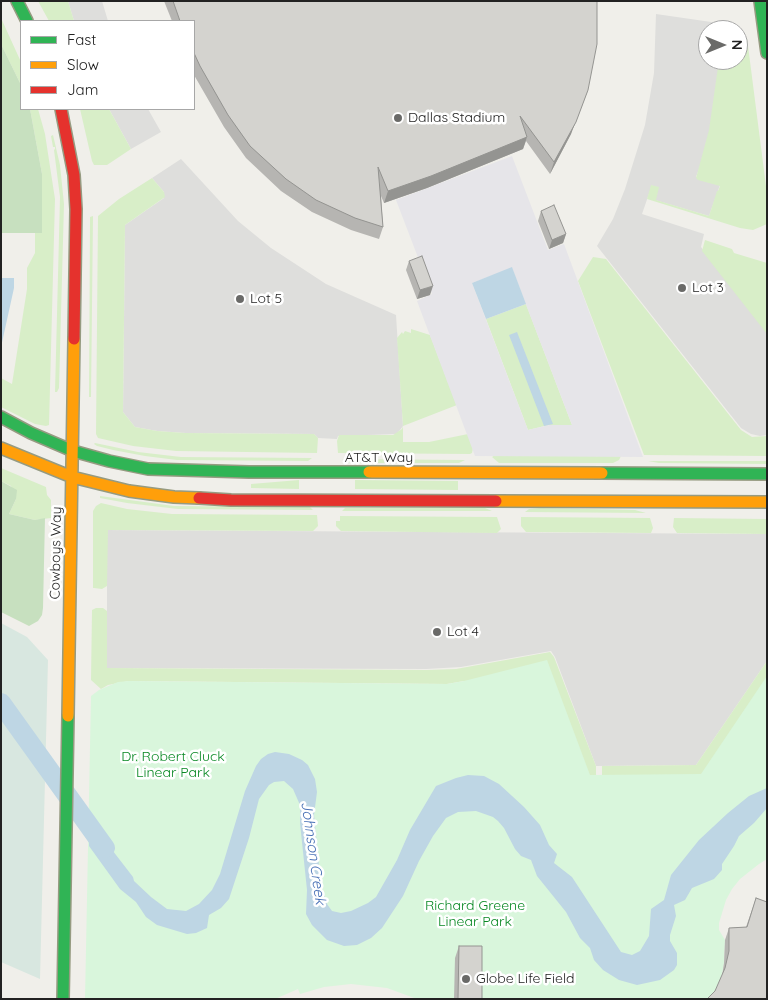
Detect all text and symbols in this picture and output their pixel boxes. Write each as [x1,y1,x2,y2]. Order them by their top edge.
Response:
legend [20,20,195,110]
north arrow [698,20,748,70]
text: Fast [67,30,96,49]
text: N [728,40,746,50]
text: Slow [67,55,99,74]
text: Jam [67,80,98,99]
place label: Dallas Stadium [408,110,505,126]
marker: Dallas Stadium [392,112,404,124]
place label: Lot 3 [692,280,724,296]
marker: Lot 3 [676,282,688,294]
place label: Lot 5 [250,291,282,307]
marker: Lot 5 [234,293,246,305]
street label: AT&T Way [345,450,413,466]
street label: Cowboys Way [47,506,65,600]
place label: Lot 4 [447,624,479,640]
marker: Lot 4 [431,626,443,638]
park label: Dr. Robert Cluck Linear Park [121,749,225,782]
water label: Johnson Creek [297,800,329,906]
park label: Richard Greene Linear Park [425,898,525,930]
place label: Globe Life Field [476,971,575,987]
marker: Globe Life Field [460,973,472,985]

